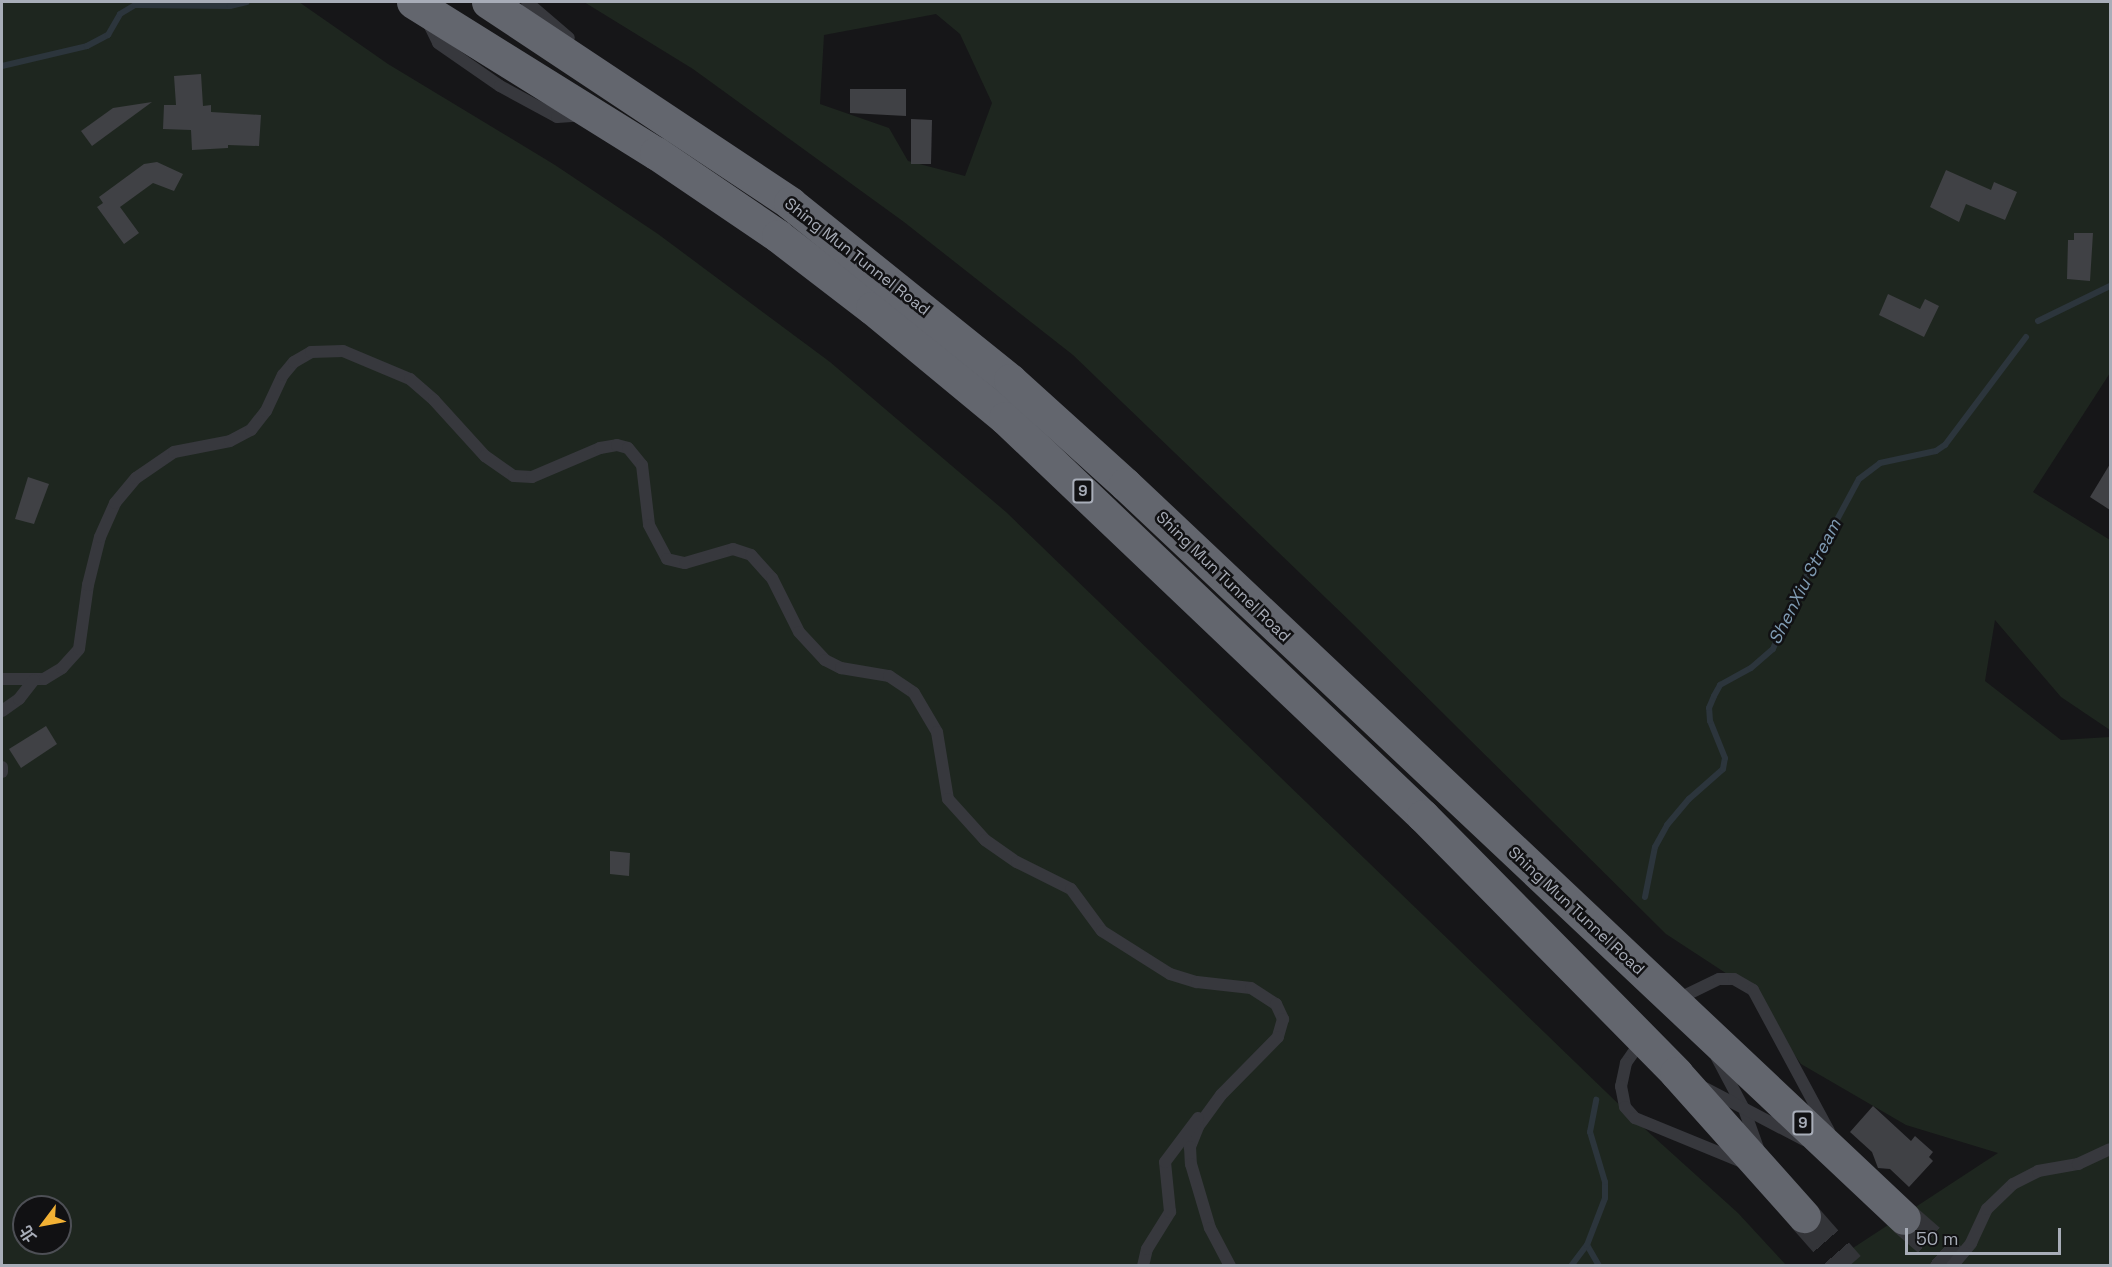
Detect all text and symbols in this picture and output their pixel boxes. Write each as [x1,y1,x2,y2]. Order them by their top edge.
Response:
street label: Shing Mun Tunnel Road [780,194,934,320]
road number: 9 [1071,479,1095,503]
street label: Shing Mun Tunnel Road [1152,508,1294,646]
water label: ShenXiu Stream [1764,516,1846,648]
street label: Shing Mun Tunnel Road [1504,843,1648,979]
road number: 9 [1791,1111,1815,1135]
north arrow [12,1195,72,1255]
scale bar [1908,1216,2064,1254]
text: 北 [15,1221,41,1246]
text: 50 m [1916,1227,1958,1250]

